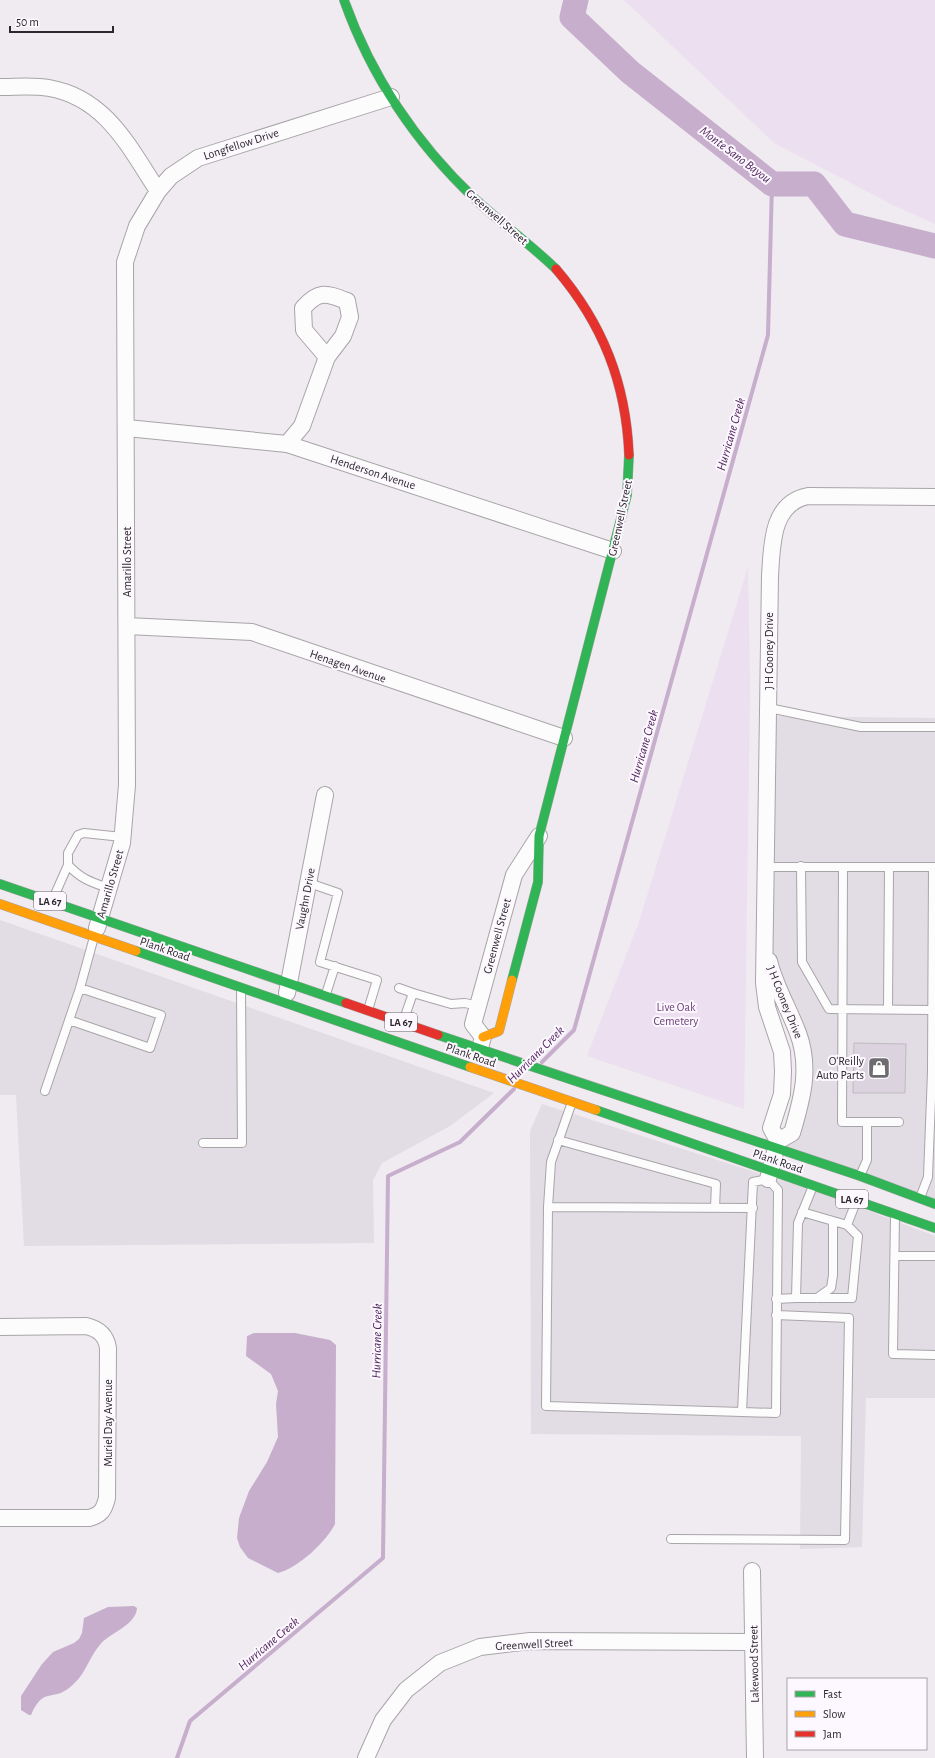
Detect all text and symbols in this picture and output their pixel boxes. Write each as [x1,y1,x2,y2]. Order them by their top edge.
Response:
scale bar [10,8,113,34]
text: 50 m [16,16,39,28]
water label: Monte Sano Bayou [697,124,773,186]
street label: Longfellow Drive [202,126,280,162]
street label: Greenwell Street [464,187,530,247]
water label: Hurricane Creek [715,397,748,472]
street label: Henderson Avenue [329,453,417,491]
street label: Greenwell Street [606,479,634,557]
street label: Amarillo Street [121,526,133,597]
street label: J H Cooney Drive [763,612,776,690]
street label: Henagen Avenue [308,647,388,685]
water label: Hurricane Creek [628,709,661,784]
street label: Amarillo Street [94,848,126,920]
street label: Vaughn Drive [293,867,317,931]
road number: LA 67 [34,892,66,910]
street label: Greenwell Street [481,897,513,975]
street label: Plank Road [138,935,192,963]
street label: J H Cooney Drive [764,964,805,1040]
park label: Live Oak Cemetery [653,1001,699,1028]
road number: LA 67 [385,1013,417,1031]
water label: Hurricane Creek [505,1024,567,1086]
street label: Plank Road [444,1041,498,1069]
place label: O'Reilly Auto Parts [816,1055,864,1081]
shop icon: O'Reilly Auto Parts [866,1055,892,1081]
street label: Plank Road [751,1147,805,1175]
road number: LA 67 [836,1190,868,1208]
water label: Hurricane Creek [370,1303,385,1379]
street label: Muriel Day Avenue [102,1379,115,1467]
water label: Hurricane Creek [236,1615,302,1673]
street label: Lakewood Street [747,1625,761,1703]
street label: Greenwell Street [495,1636,573,1652]
legend [787,1678,927,1750]
text: Fast [823,1688,842,1700]
text: Slow [823,1708,845,1720]
text: Jam [823,1728,842,1740]

